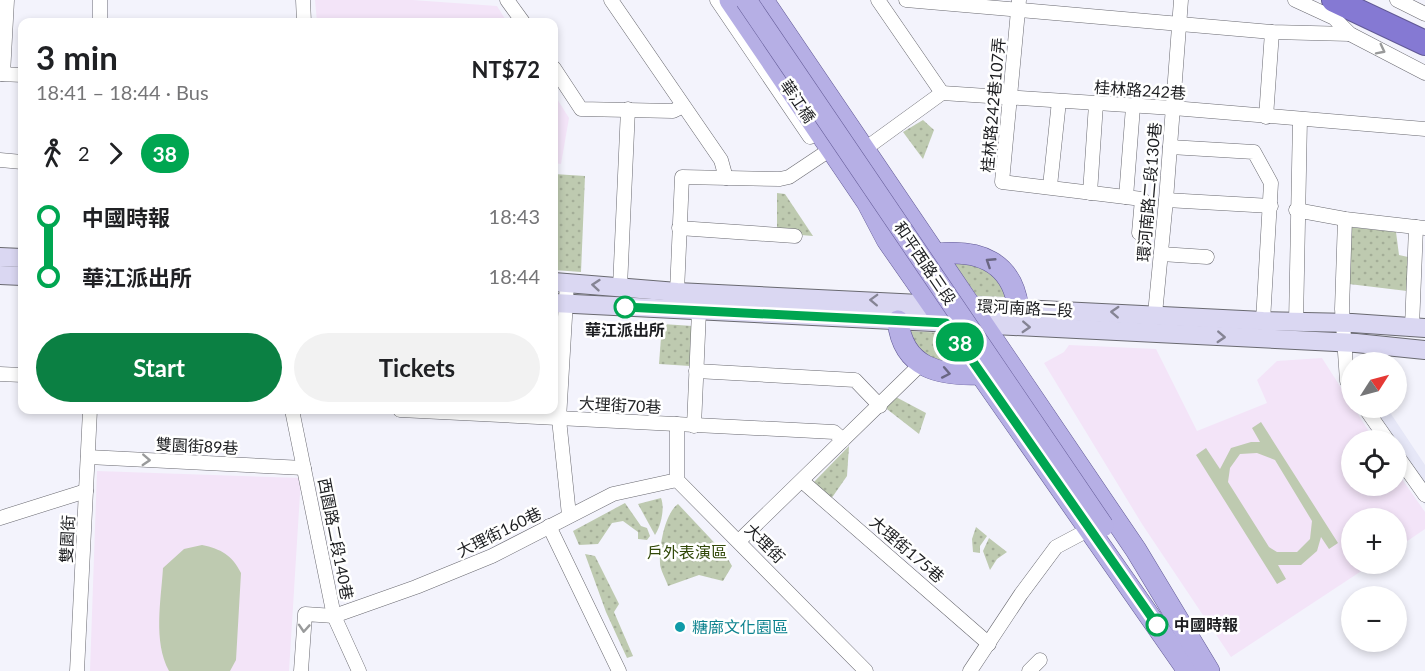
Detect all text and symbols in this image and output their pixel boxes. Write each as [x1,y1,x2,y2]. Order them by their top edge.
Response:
text: 3 min [36,37,118,77]
street label: 桂林路242巷107弄 [977,37,1008,173]
one-way arrow [1375,43,1385,54]
text: NT$72 [472,56,540,83]
street label: 華江橋 [777,76,820,126]
street label: 桂林路242巷 [1094,77,1187,102]
text: 18:41 – 18:44 · Bus [36,80,209,104]
street label: 環河南路二段130巷 [1133,121,1164,262]
icon: walk [36,137,69,170]
icon: forward [99,137,132,170]
text: 2 [78,141,90,165]
text: 38 [153,141,177,166]
text: 中國時報 [82,204,170,231]
text: 18:43 [489,204,540,228]
street label: 和平西路三段 [891,218,960,308]
one-way arrow [986,258,996,270]
text: 華江派出所 [82,264,192,291]
text: 18:44 [489,264,540,288]
one-way arrow [591,279,600,292]
one-way arrow [870,294,879,307]
marker: 華江派出所 [614,296,636,318]
street label: 環河南路二段 [977,296,1073,320]
one-way arrow [1110,306,1119,319]
place label: 華江派出所 [585,320,665,339]
one-way arrow [1021,320,1030,333]
line badge: 38 [933,322,987,362]
text: 38 [948,330,972,355]
one-way arrow [1216,331,1225,344]
button: Start [36,333,282,402]
button: Tickets [294,333,540,402]
north arrow [1341,352,1407,418]
map controls [1341,352,1407,652]
one-way arrow [941,366,951,379]
street label: 大理街70巷 [578,393,662,416]
button: locate [1341,430,1407,496]
street label: 雙園街89巷 [155,434,239,457]
one-way arrow [142,454,151,467]
street label: 西園路二段140巷 [315,476,358,602]
street label: 大理街160巷 [453,503,544,560]
button: + [1341,508,1407,574]
street label: 大理街175巷 [866,511,948,586]
street label: 雙園街 [56,515,77,563]
street label: 大理街 [742,519,789,566]
park label: 戶外表演區 [647,542,727,561]
button: − [1341,586,1407,652]
marker: 中國時報 [1146,614,1168,636]
place label: 中國時報 [1174,615,1238,634]
place label: 糖廍文化園區 [692,617,788,636]
marker: 糖廍文化園區 [673,620,687,634]
one-way arrow [298,624,311,633]

